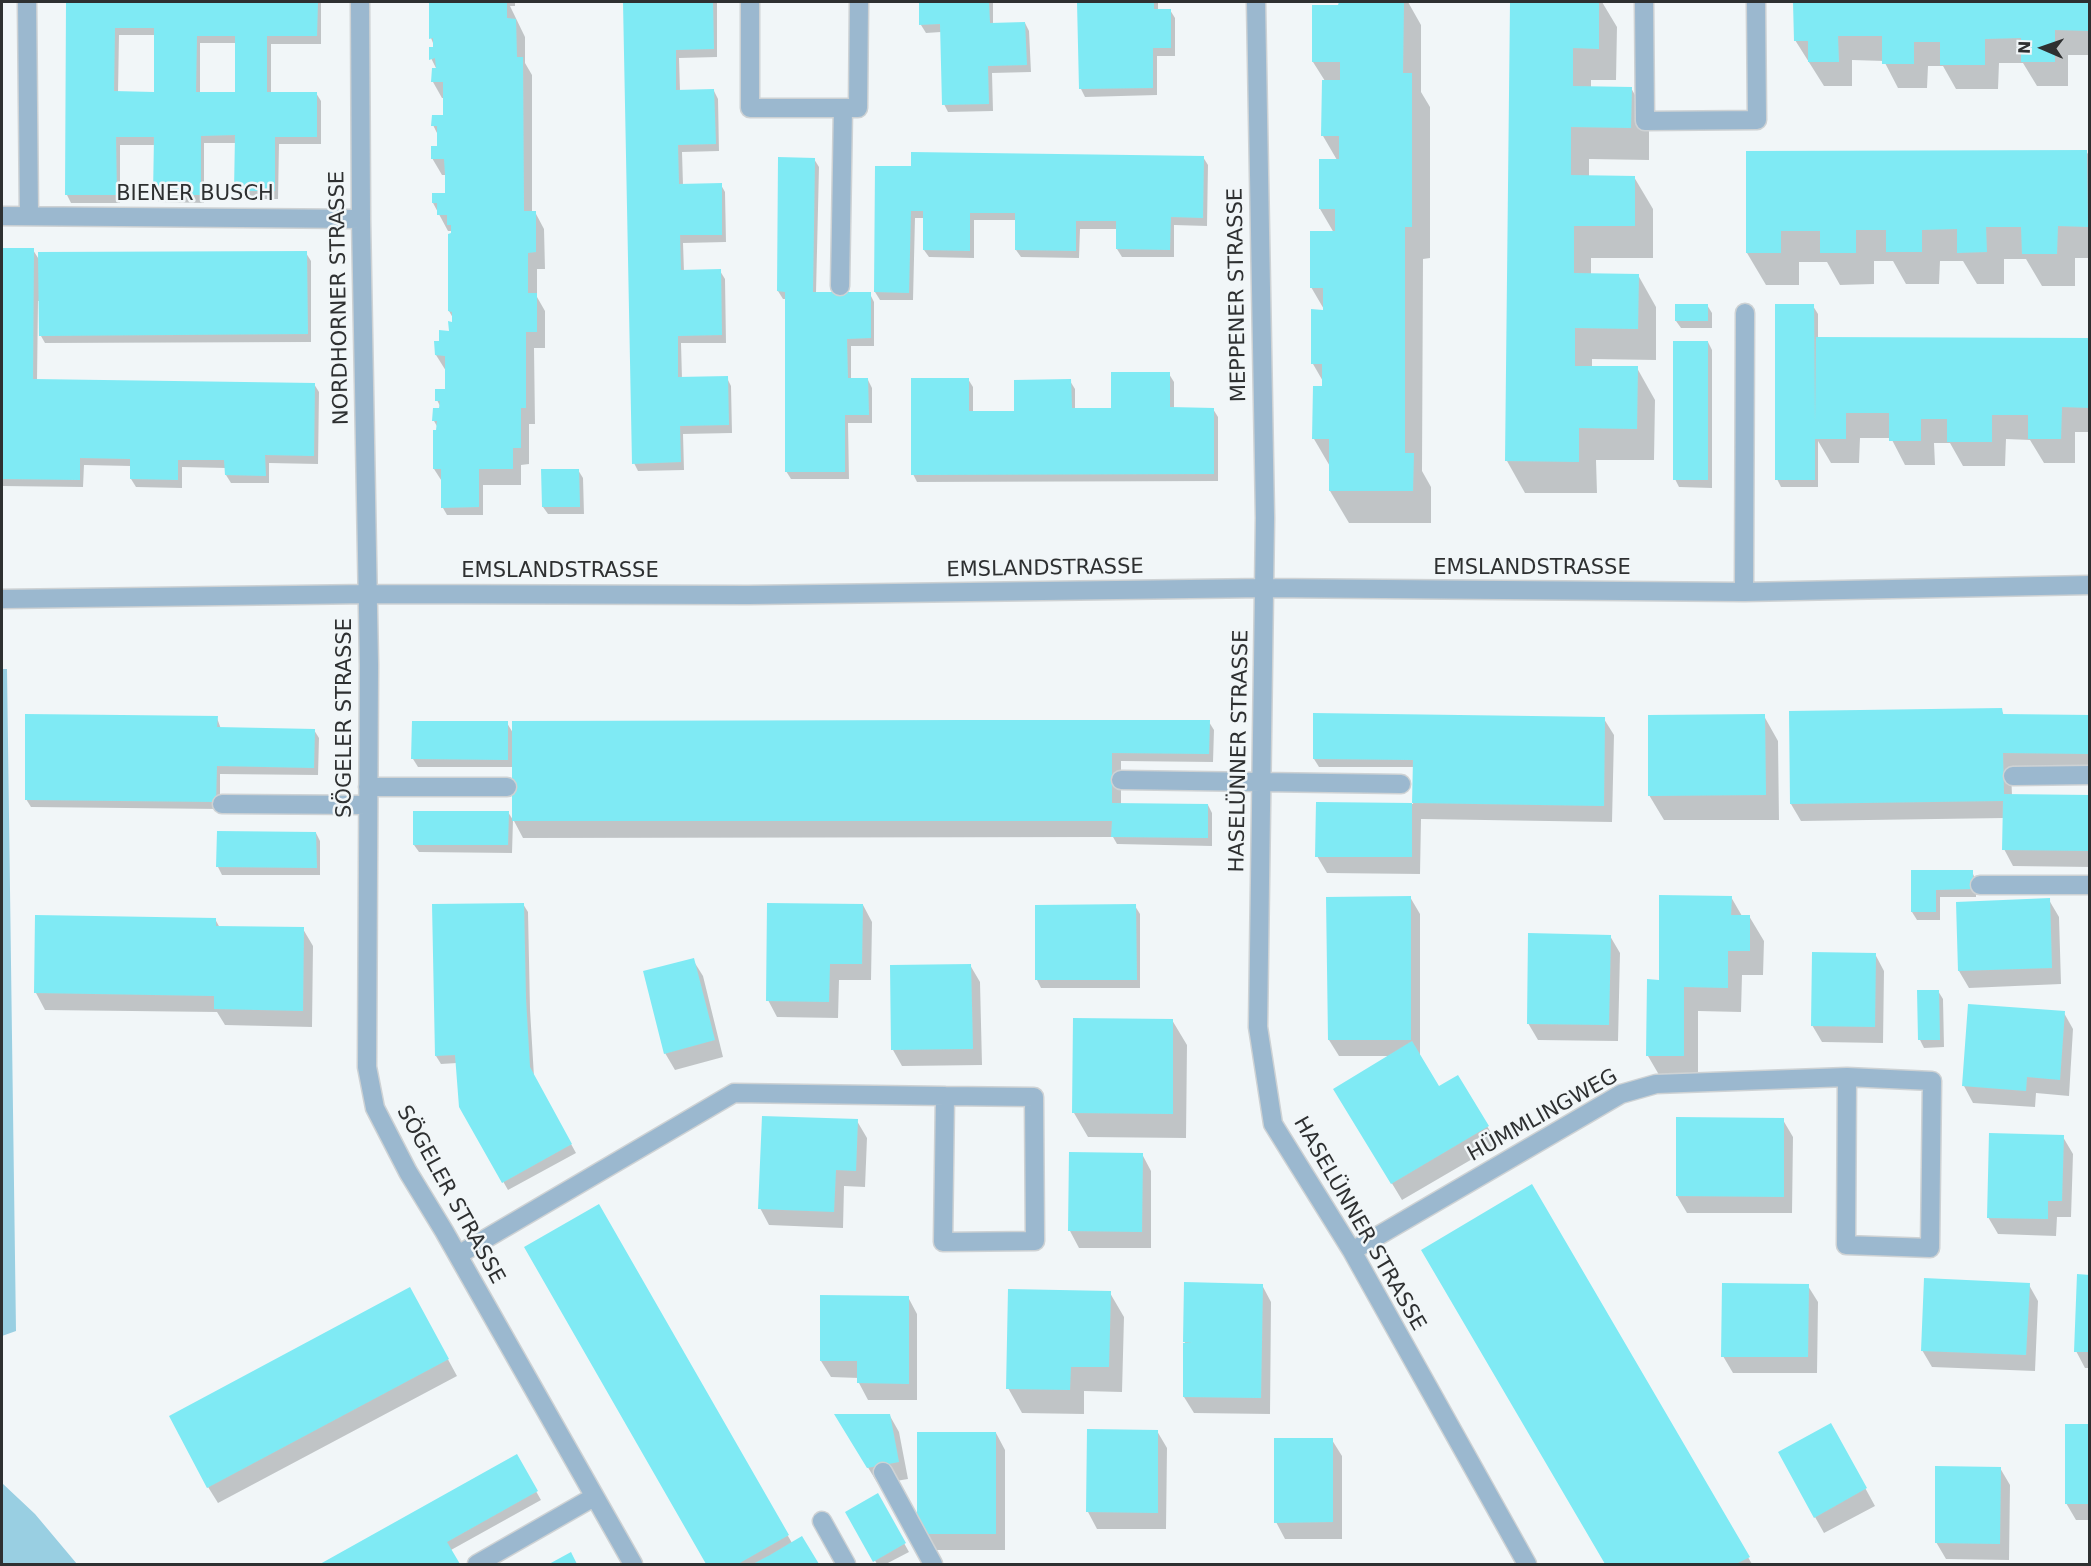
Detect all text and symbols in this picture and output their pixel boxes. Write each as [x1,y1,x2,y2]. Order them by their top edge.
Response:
north arrow [2013,18,2073,78]
text: N [2015,40,2034,54]
street label: NORDHORNER STRASSE [325,171,355,425]
street label: BIENER BUSCH [116,182,274,208]
street label: MEPPENER STRASSE [1224,188,1252,402]
street label: EMSLANDSTRASSE [946,555,1144,583]
street label: EMSLANDSTRASSE [1433,556,1631,582]
street label: EMSLANDSTRASSE [461,559,659,585]
street label: SÖGELER STRASSE [333,618,359,818]
street label: HASELÜNNER STRASSE [1225,629,1255,873]
street label: HÜMMLINGWEG [1464,1064,1622,1168]
street label: SÖGELER STRASSE [391,1102,509,1288]
street label: HASELÜNNER STRASSE [1287,1113,1431,1335]

